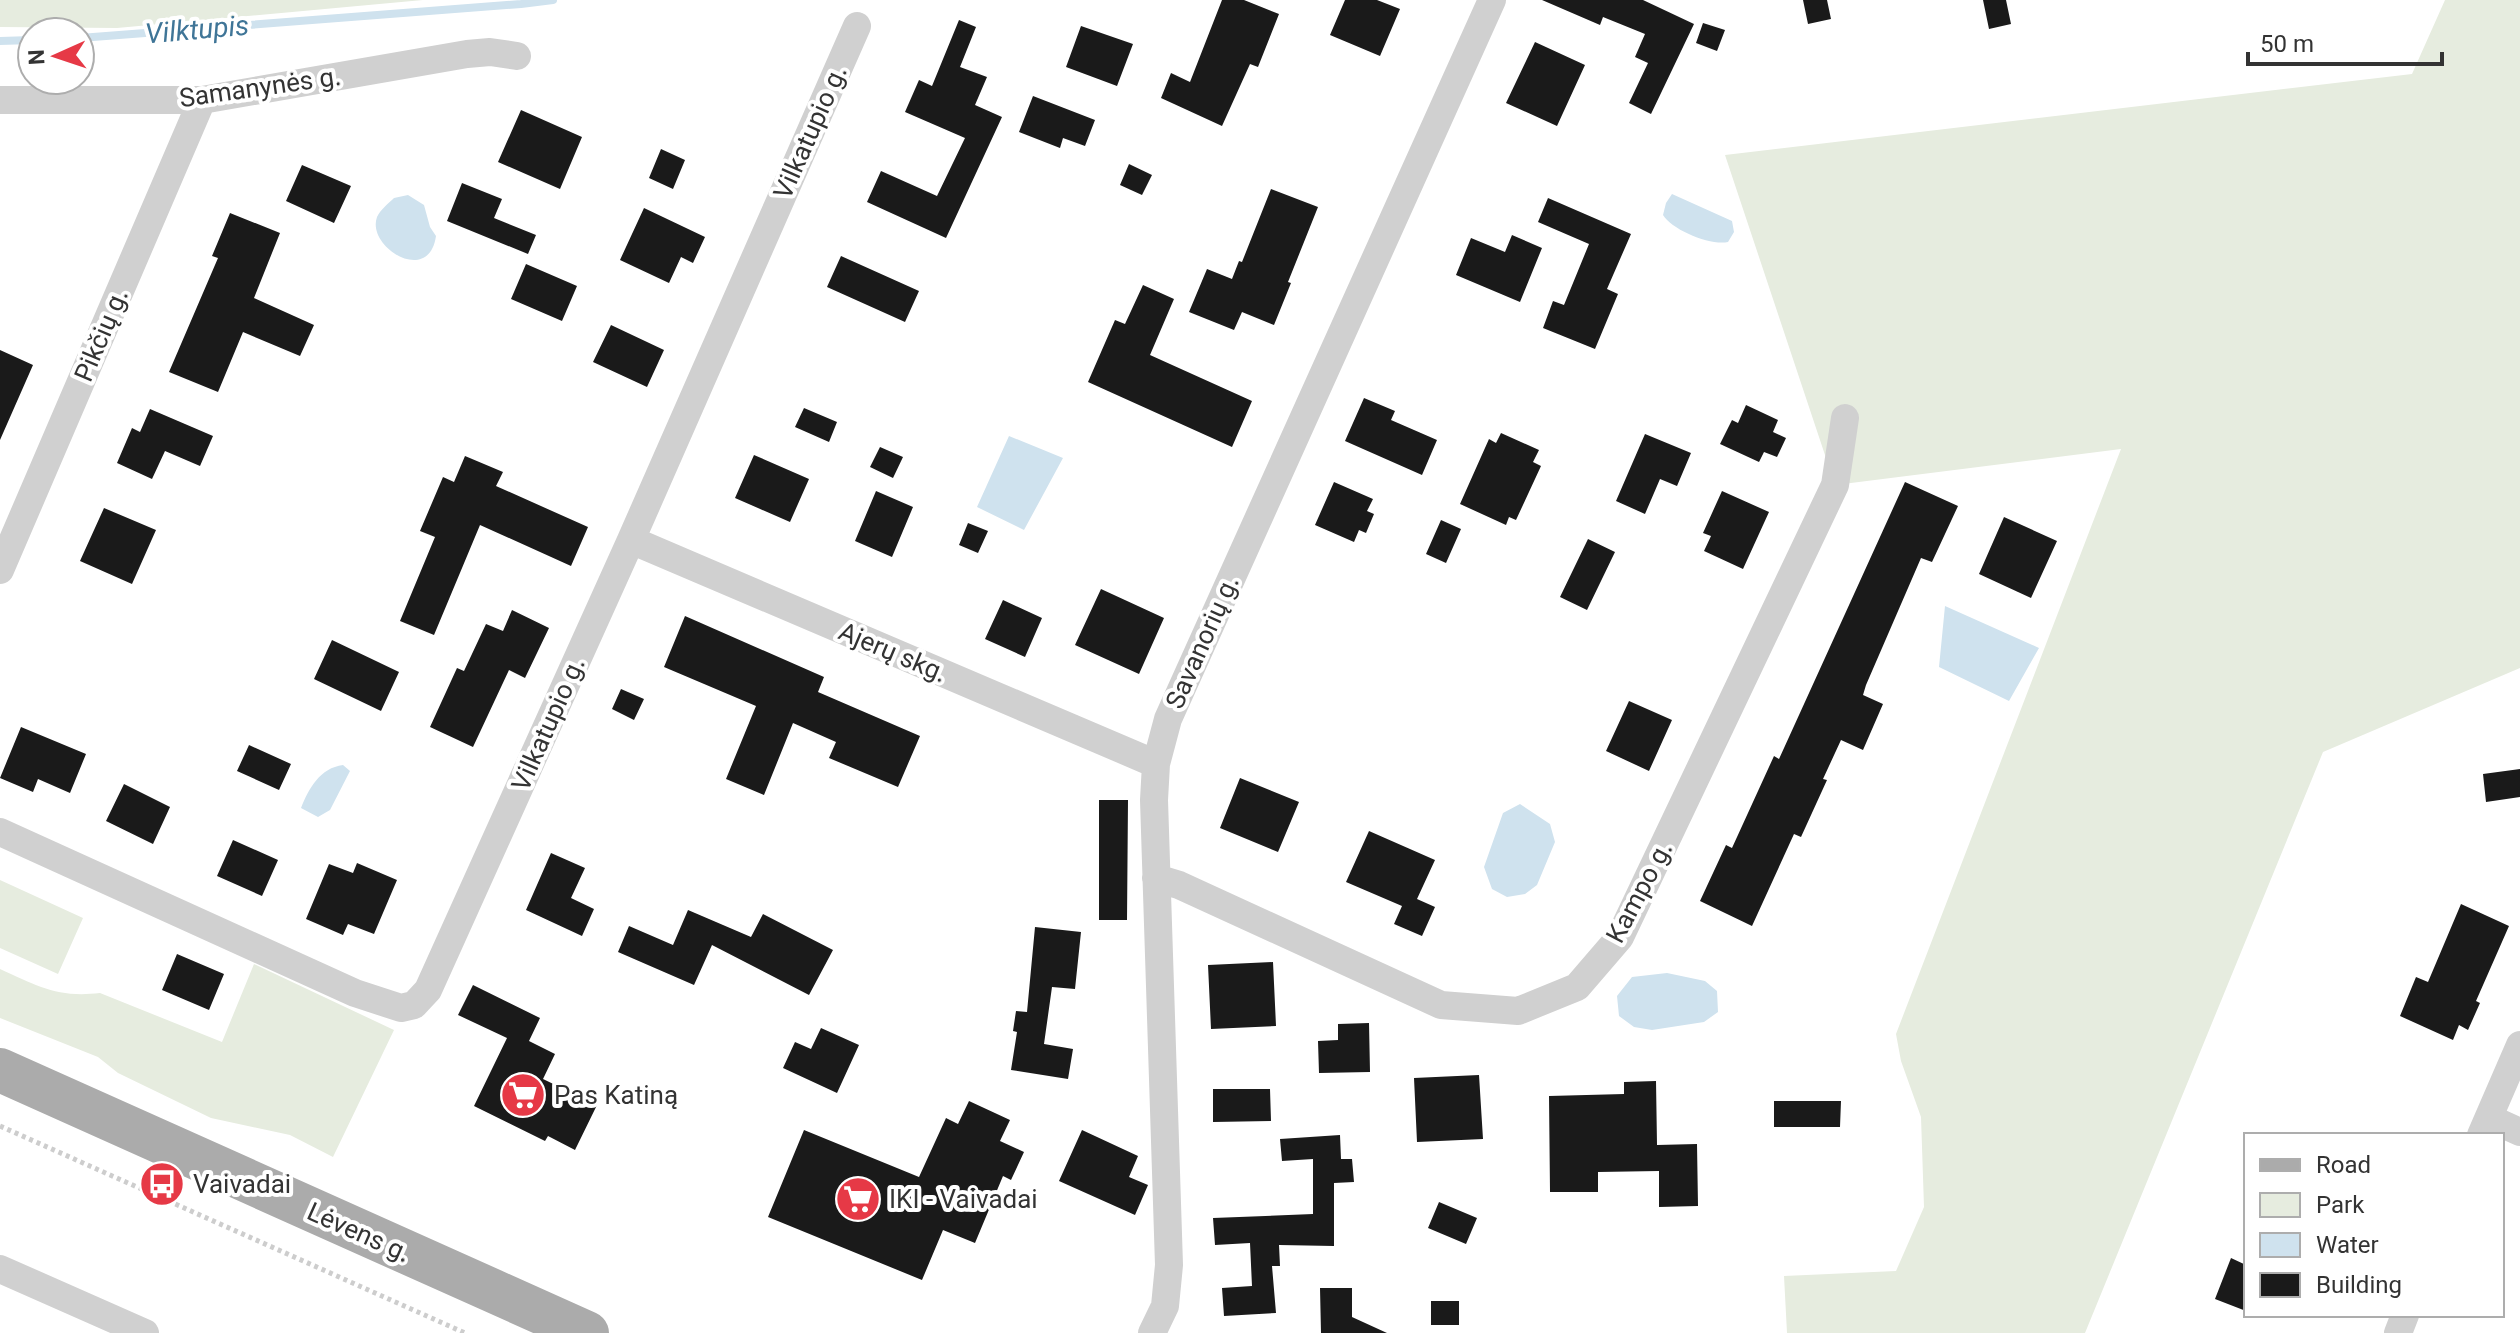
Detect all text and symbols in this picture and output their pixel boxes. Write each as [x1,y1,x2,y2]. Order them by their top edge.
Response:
water label: Vilktupis [144,9,250,50]
north arrow [16,16,96,96]
scale bar [2248,16,2442,66]
text: 50 m [2260,30,2314,58]
text: N [24,49,49,65]
street label: Samanynės g. [177,61,343,113]
street label: Vilkatupio g. [767,61,853,203]
street label: Pikčių g. [68,284,134,386]
street label: Savanorių g. [1159,571,1245,713]
street label: Ajerų skg. [835,616,951,688]
street label: Vilkatupio g. [505,653,591,795]
street label: Kampo g. [1600,836,1678,948]
supermarket icon: Pas Katiną [499,1071,547,1119]
place label: Pas Katiną [554,1080,678,1110]
legend [2244,1133,2504,1317]
text: Road [2316,1151,2371,1179]
bus stop icon: Vaivadai [138,1160,186,1208]
place label: Vaivadai [193,1169,291,1199]
supermarket icon: IKI - Vaivadai [834,1175,882,1223]
place label: IKI - Vaivadai [889,1184,1038,1214]
text: Park [2316,1191,2365,1219]
street label: Lėvens g. [303,1196,415,1268]
text: Water [2316,1231,2379,1259]
text: Building [2316,1271,2402,1299]

